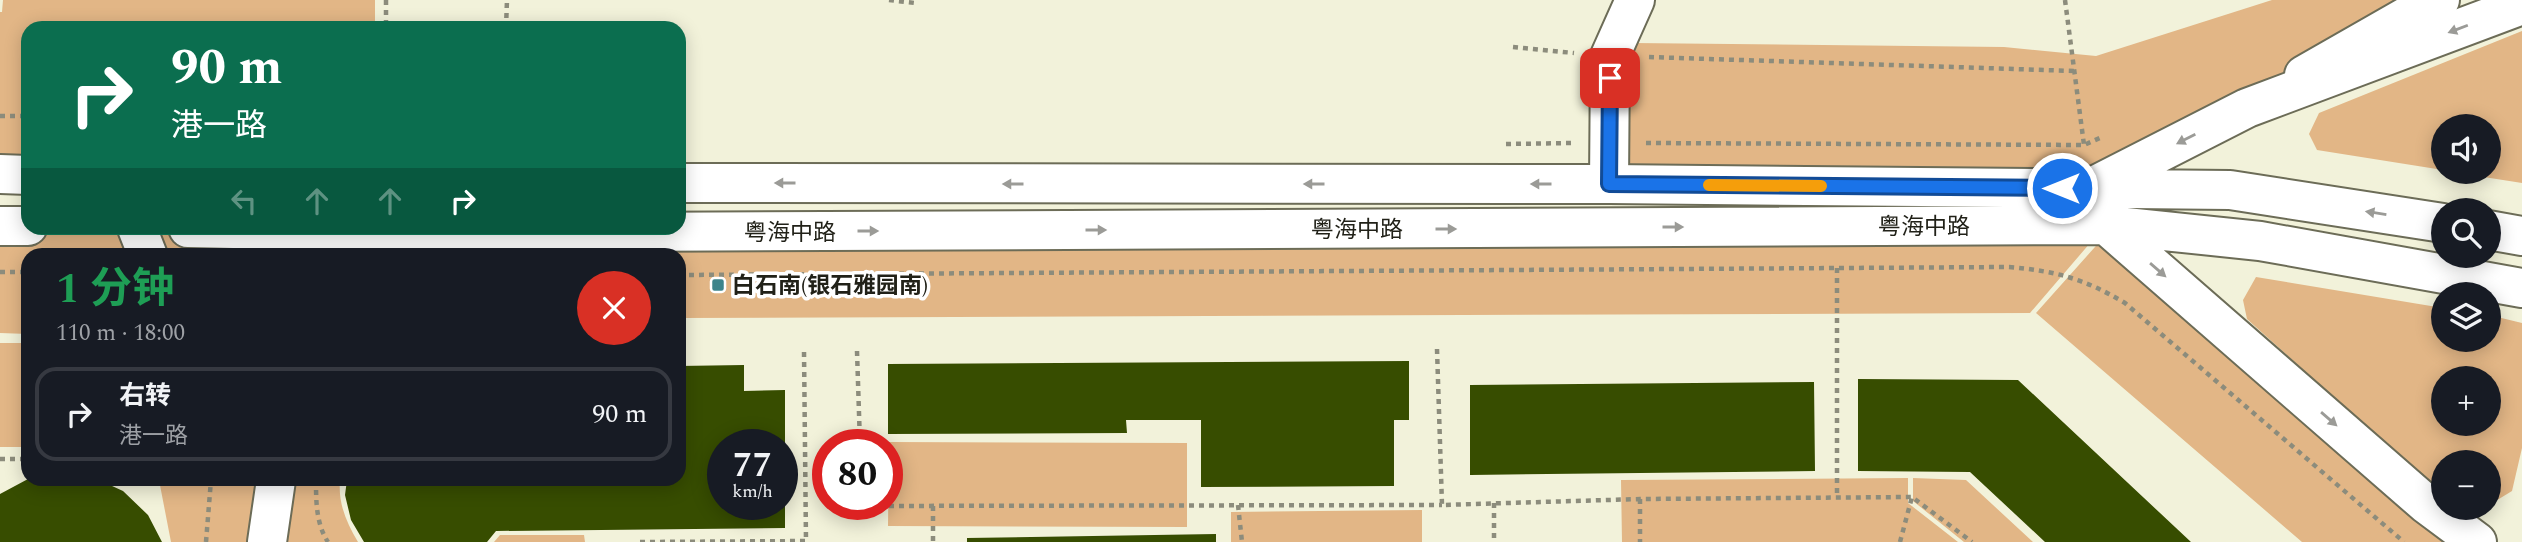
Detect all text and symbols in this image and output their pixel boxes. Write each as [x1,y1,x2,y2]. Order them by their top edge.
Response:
one-way arrow [2448,23,2469,34]
text: 90 m [171,31,282,106]
pin [1580,48,1640,108]
icon: right [56,49,147,140]
icon: arrive [1591,59,1629,97]
text: 港一路 [171,102,267,151]
map controls [2431,114,2501,520]
button: sound [2431,114,2501,184]
one-way arrow [2176,134,2196,145]
position arrow [2025,151,2099,225]
one-way arrow [774,177,796,189]
one-way arrow [1001,178,1023,190]
one-way arrow [1302,178,1324,190]
one-way arrow [1530,178,1552,190]
icon: left [225,182,263,220]
icon: ahead [298,182,336,220]
icon: ahead [371,182,409,220]
icon: right [444,182,482,220]
button: search [2431,198,2501,268]
one-way arrow [2364,207,2386,218]
street label: 粤海中路 [1878,210,1970,245]
street label: 粤海中路 [1311,213,1403,248]
street label: 粤海中路 [744,216,836,251]
one-way arrow [1663,221,1685,233]
one-way arrow [1435,223,1457,235]
one-way arrow [1085,224,1107,236]
one-way arrow [858,225,880,237]
text: 1 分钟 [56,258,174,321]
one-way arrow [2149,262,2167,278]
place label: 白石南(银石雅园南) [732,269,928,304]
button: close [577,271,651,345]
marker: 白石南(银石雅园南) [710,277,726,293]
button: layers [2431,282,2501,352]
text: 110 m · 18:00 [56,316,185,351]
button: + [2431,366,2501,436]
text: 右转 [119,376,171,416]
text: 90 m [592,394,647,434]
icon: right [60,395,98,433]
one-way arrow [2320,411,2338,427]
text: 港一路 [119,419,188,454]
speed limit sign: 80 [812,429,903,520]
text: 77 [733,439,772,492]
button: − [2431,450,2501,520]
text: km/h [732,478,773,505]

